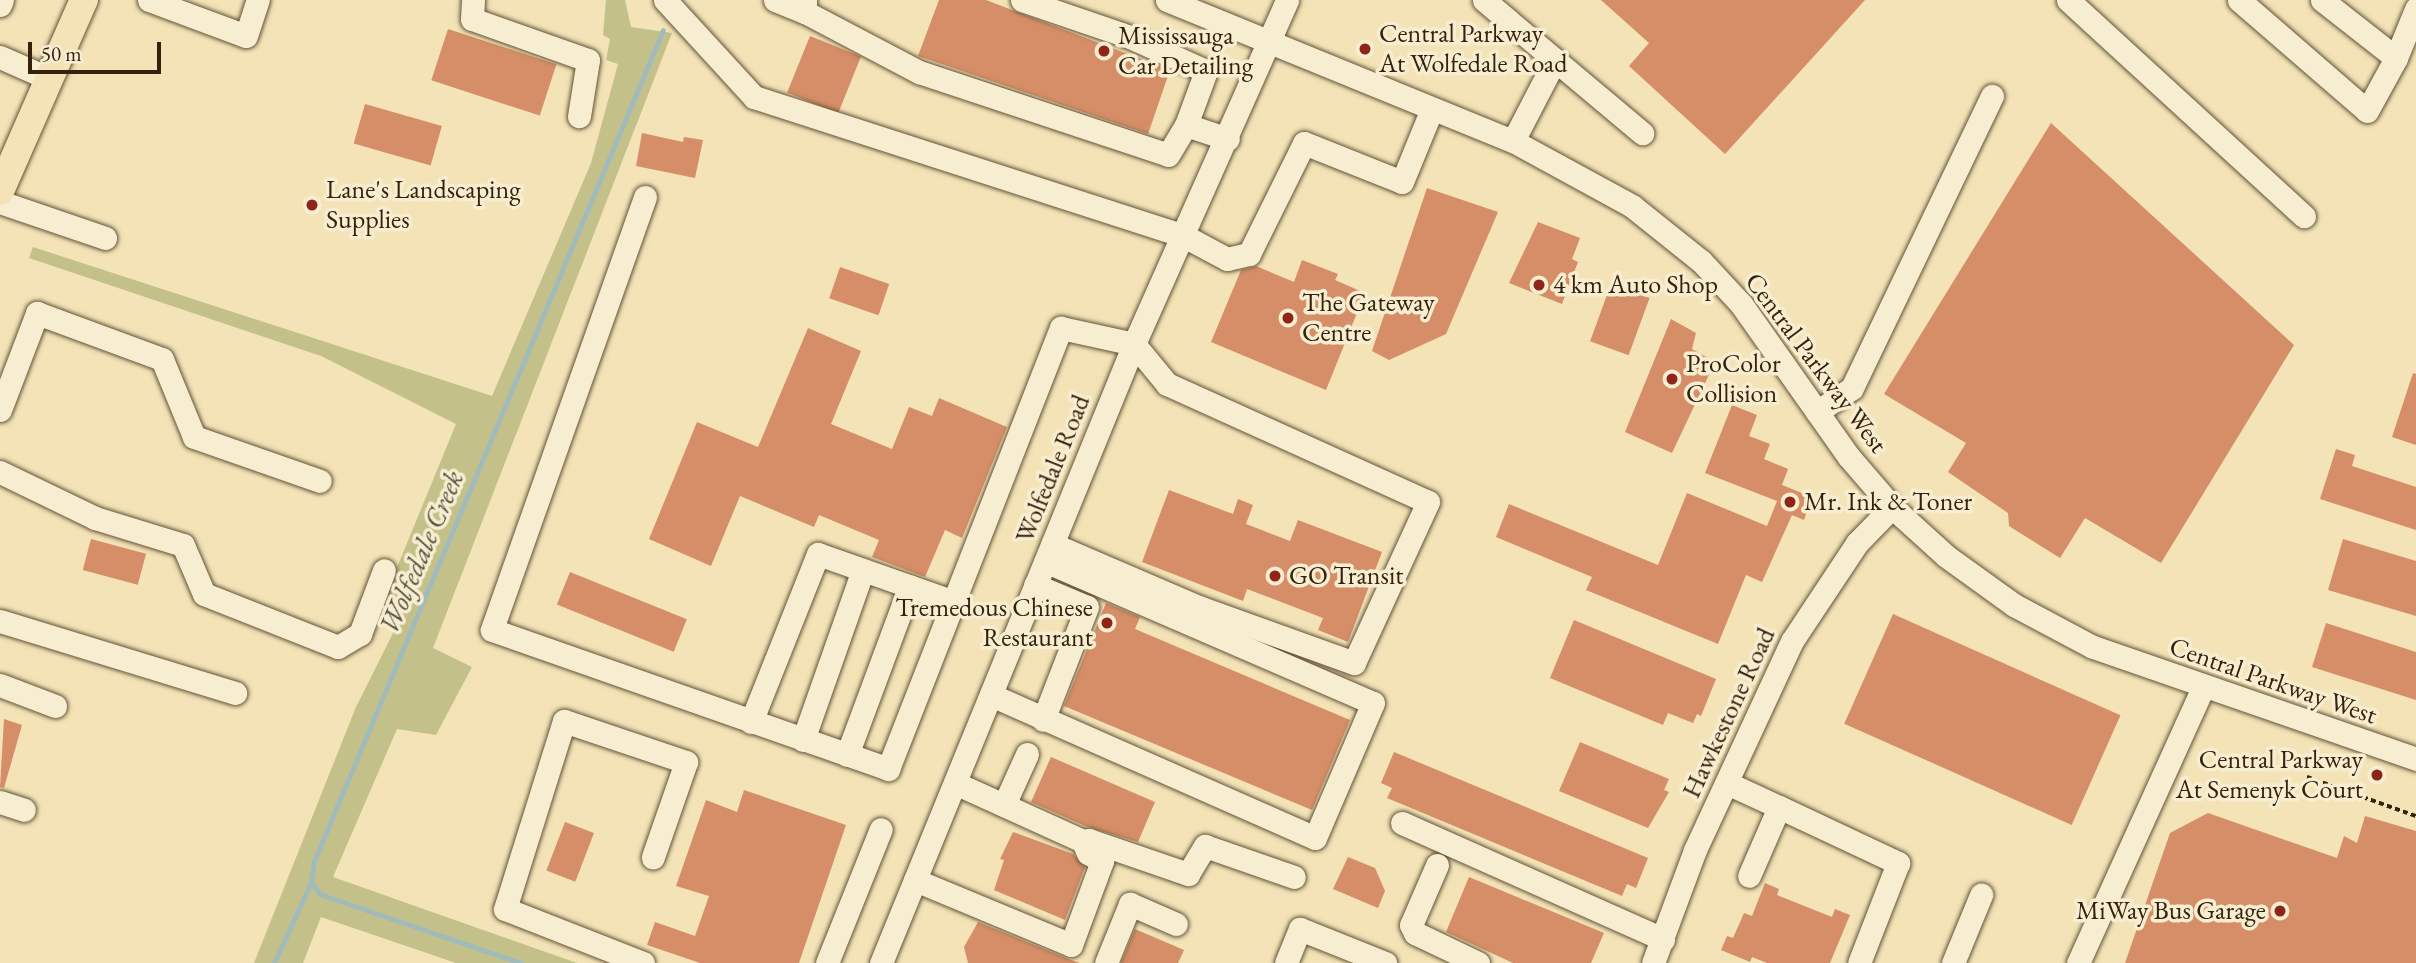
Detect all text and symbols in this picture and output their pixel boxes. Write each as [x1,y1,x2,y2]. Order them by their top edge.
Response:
place label: Central Parkway At Wolfedale Road [1379,18,1567,80]
place label: Mississauga Car Detailing [1118,20,1253,82]
scale bar [32,28,164,72]
text: 50 m [41,40,82,67]
marker: Central Parkway At Wolfedale Road [1357,41,1373,57]
marker: Mississauga Car Detailing [1096,43,1112,59]
place label: Lane's Landscaping Supplies [326,174,521,235]
marker: Lane's Landscaping Supplies [304,197,320,213]
street label: Central Parkway West [1738,267,1894,459]
place label: 4 km Auto Shop [1553,269,1718,301]
marker: 4 km Auto Shop [1531,277,1547,293]
place label: The Gateway Centre [1302,287,1435,348]
marker: The Gateway Centre [1280,310,1296,326]
place label: ProColor Collision [1686,348,1781,410]
marker: ProColor Collision [1664,371,1680,387]
street label: Wolfedale Road [1009,390,1097,548]
water label: Wolfedale Creek [372,466,470,638]
place label: Mr. Ink & Toner [1804,486,1972,518]
marker: Mr. Ink & Toner [1782,494,1798,510]
place label: GO Transit [1289,560,1404,592]
marker: GO Transit [1267,568,1283,584]
place label: Tremedous Chinese Restaurant [895,592,1093,654]
marker: Tremedous Chinese Restaurant [1099,615,1115,631]
street label: Hawkestone Road [1676,623,1782,803]
street label: Central Parkway West [2165,631,2381,731]
place label: Central Parkway At Semenyk Court [2176,744,2363,806]
marker: Central Parkway At Semenyk Court [2369,767,2385,783]
place label: MiWay Bus Garage [2076,895,2266,927]
marker: MiWay Bus Garage [2272,903,2288,919]

